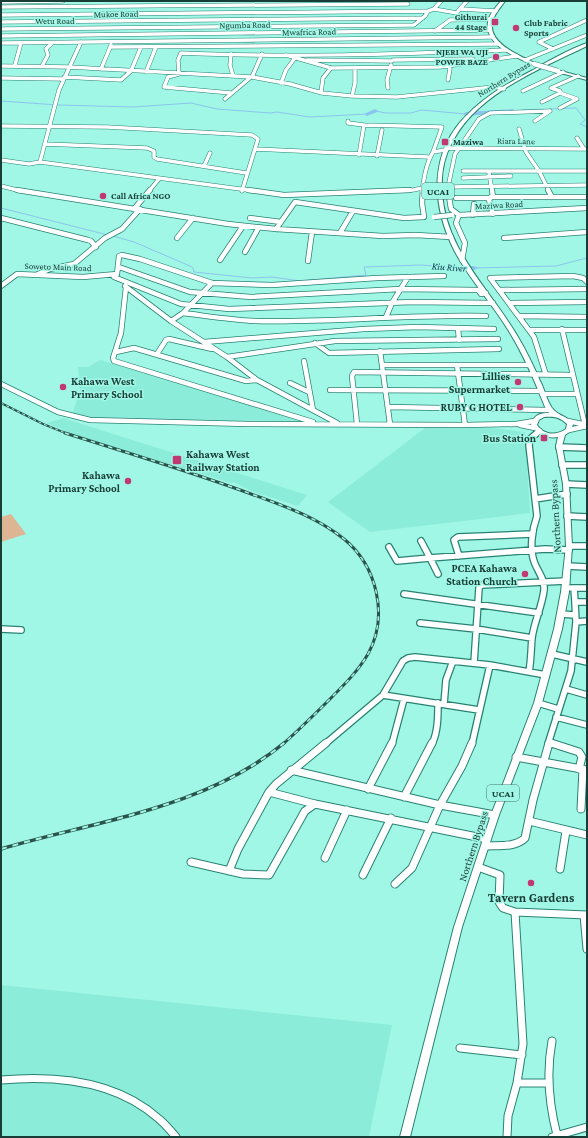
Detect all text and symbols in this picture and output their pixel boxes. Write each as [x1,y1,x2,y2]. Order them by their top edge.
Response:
street label: Mukoe Road [93,9,139,19]
place label: Githurai 44 Stage [455,12,487,32]
street label: Wetu Road [35,16,75,26]
marker: Githurai 44 Stage [490,17,500,27]
place label: Club Fabric Sports [524,18,568,38]
street label: Ngumba Road [219,20,271,30]
marker: Club Fabric Sports [511,23,521,33]
street label: Mwafrica Road [282,27,336,37]
place label: NJERI WA UJI POWER BAZE [436,47,488,67]
marker: NJERI WA UJI POWER BAZE [491,52,501,62]
street label: Northern Bypass [476,59,533,99]
street label: Riara Lane [497,136,535,146]
marker: Maziwa [440,137,450,147]
place label: Maziwa [453,137,484,147]
road number: UCA1 [422,183,454,199]
marker: Call Africa NGO [98,191,108,201]
place label: Call Africa NGO [111,191,171,201]
street label: Maziwa Road [475,199,524,211]
water label: Kiu River [431,260,467,274]
street label: Soweto Main Road [24,261,92,273]
place label: Lillies Supermarket [449,370,511,395]
place label: Kahawa West Primary School [71,375,143,400]
marker: Lillies Supermarket [513,377,523,387]
marker: Kahawa West Primary School [58,382,68,392]
place label: RUBY G HOTEL [440,401,512,413]
marker: RUBY G HOTEL [515,402,525,412]
place label: Bus Station [483,432,537,444]
marker: Bus Station [539,433,549,443]
place label: Kahawa West Railway Station [186,448,260,473]
marker: Kahawa West Railway Station [171,454,183,466]
place label: Kahawa Primary School [48,469,121,494]
marker: Kahawa Primary School [123,476,133,486]
street label: Northern Bypass [547,479,564,553]
place label: PCEA Kahawa Station Church [446,562,518,587]
marker: PCEA Kahawa Station Church [520,569,530,579]
road number: UCA1 [487,785,519,801]
street label: Northern Bypass [456,809,491,883]
marker: Tavern Gardens [526,878,536,888]
place label: Tavern Gardens [488,890,574,905]

